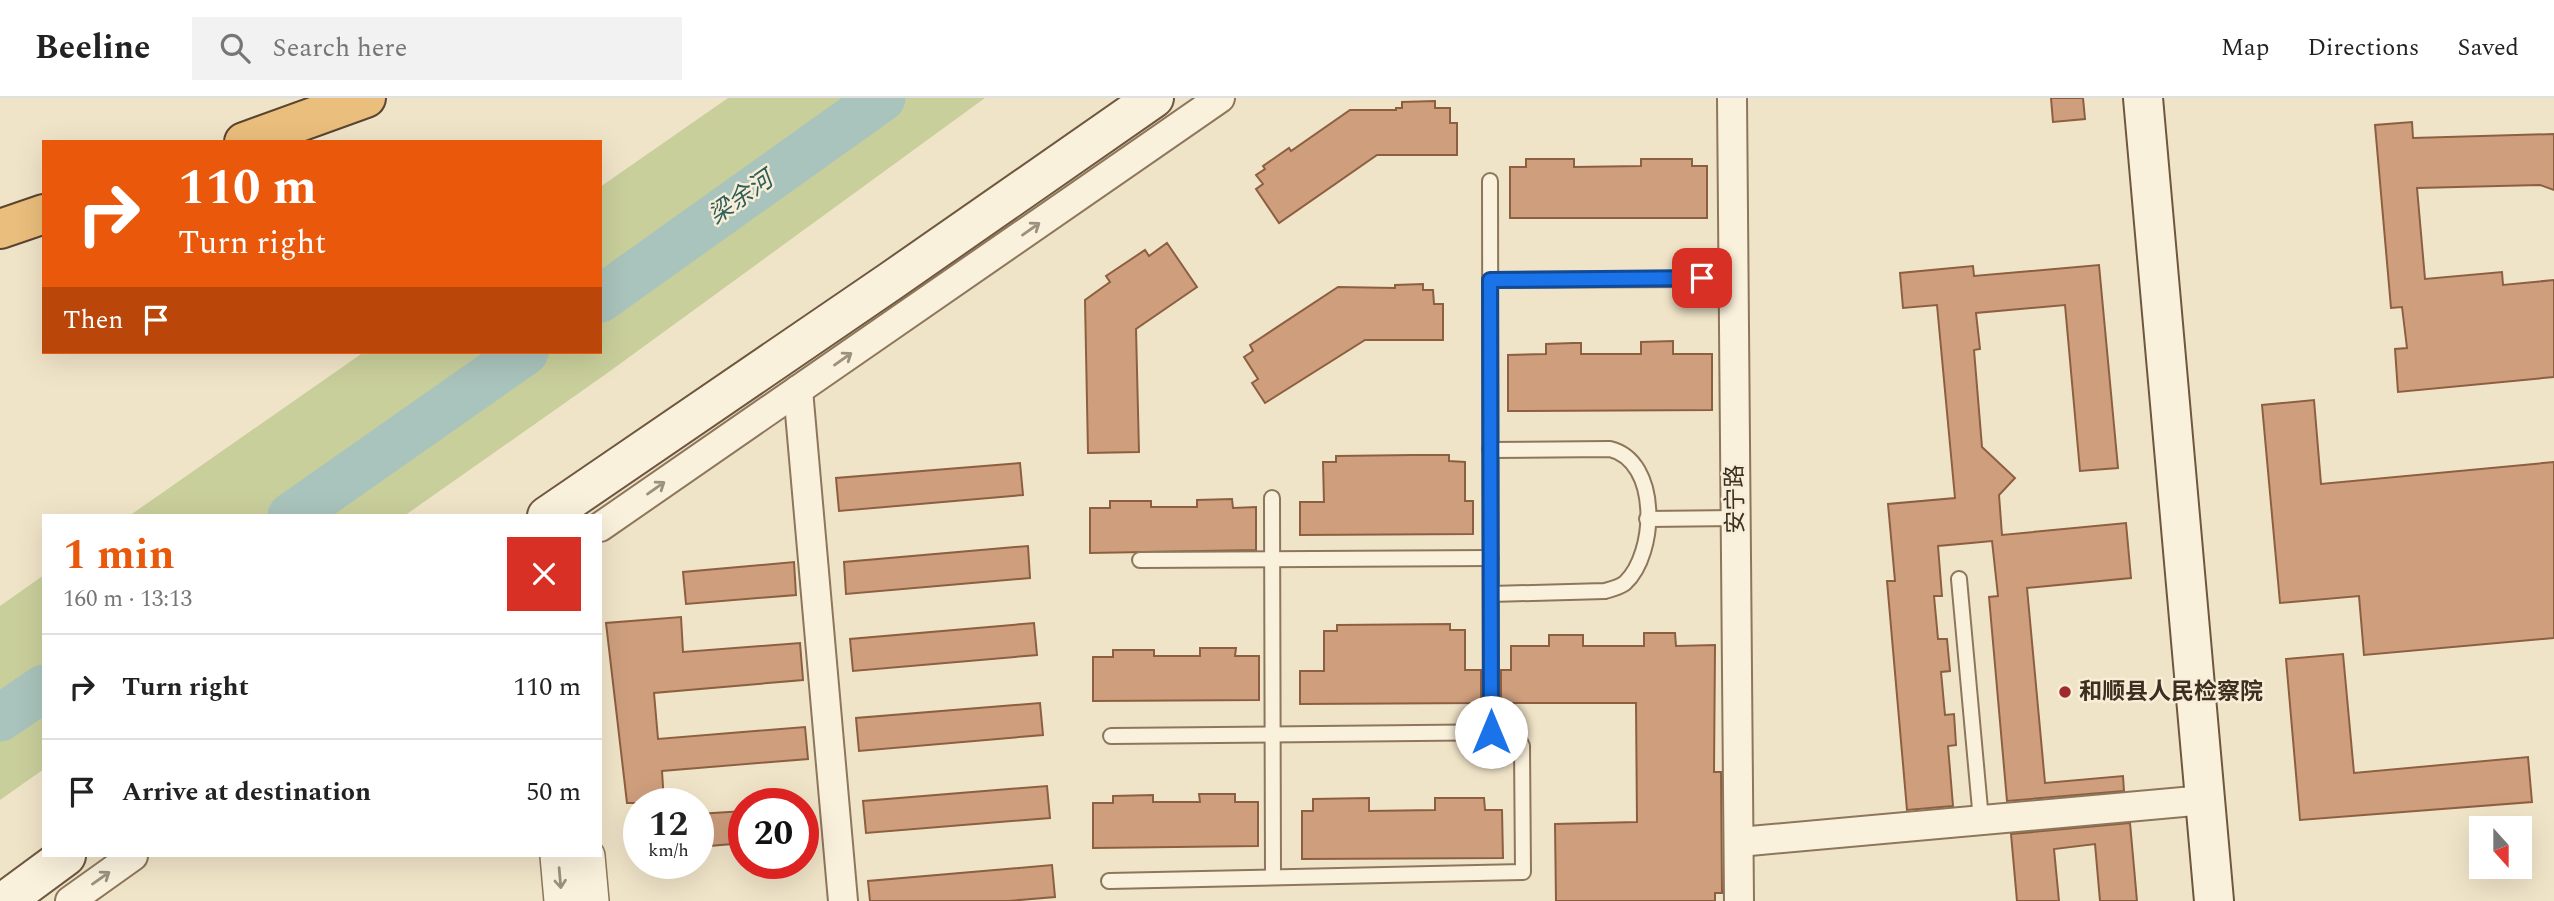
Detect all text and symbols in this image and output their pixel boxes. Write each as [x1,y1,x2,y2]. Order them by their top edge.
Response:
search box [192,17,682,80]
text: Beeline [35,23,150,73]
text: Search here [272,28,407,68]
icon: search [216,29,254,67]
text: Map [2221,30,2269,66]
text: Directions [2307,30,2419,66]
text: Saved [2457,30,2519,66]
text: 110 m [178,151,317,226]
water label: 梁余河 [701,160,784,233]
icon: right [63,168,154,259]
text: Turn right [178,219,326,268]
one-way arrow [1020,222,1040,236]
pin [1672,248,1732,308]
icon: arrive [1683,259,1721,297]
text: Then [63,300,123,340]
icon: arrive [137,301,175,339]
one-way arrow [833,352,852,366]
street label: 安宁路 [1718,464,1754,534]
one-way arrow [646,481,665,495]
text: 1 min [63,524,175,587]
button: close [507,537,581,611]
text: 160 m · 13:13 [63,582,192,617]
text: Turn right [122,667,249,707]
text: 110 m [513,667,581,707]
icon: right [63,668,101,706]
place label: 和顺县人民检察院 [2079,675,2263,710]
marker: 和顺县人民检察院 [2057,684,2073,700]
position arrow [1454,695,1528,769]
text: Arrive at destination [122,772,371,812]
text: 50 m [526,772,581,812]
icon: arrive [63,773,101,811]
speed limit sign: 20 [728,788,819,879]
text: 12 [649,798,688,851]
north arrow [2469,816,2532,878]
map controls [2469,816,2532,879]
text: km/h [648,837,689,864]
one-way arrow [554,867,567,889]
one-way arrow [91,871,110,885]

